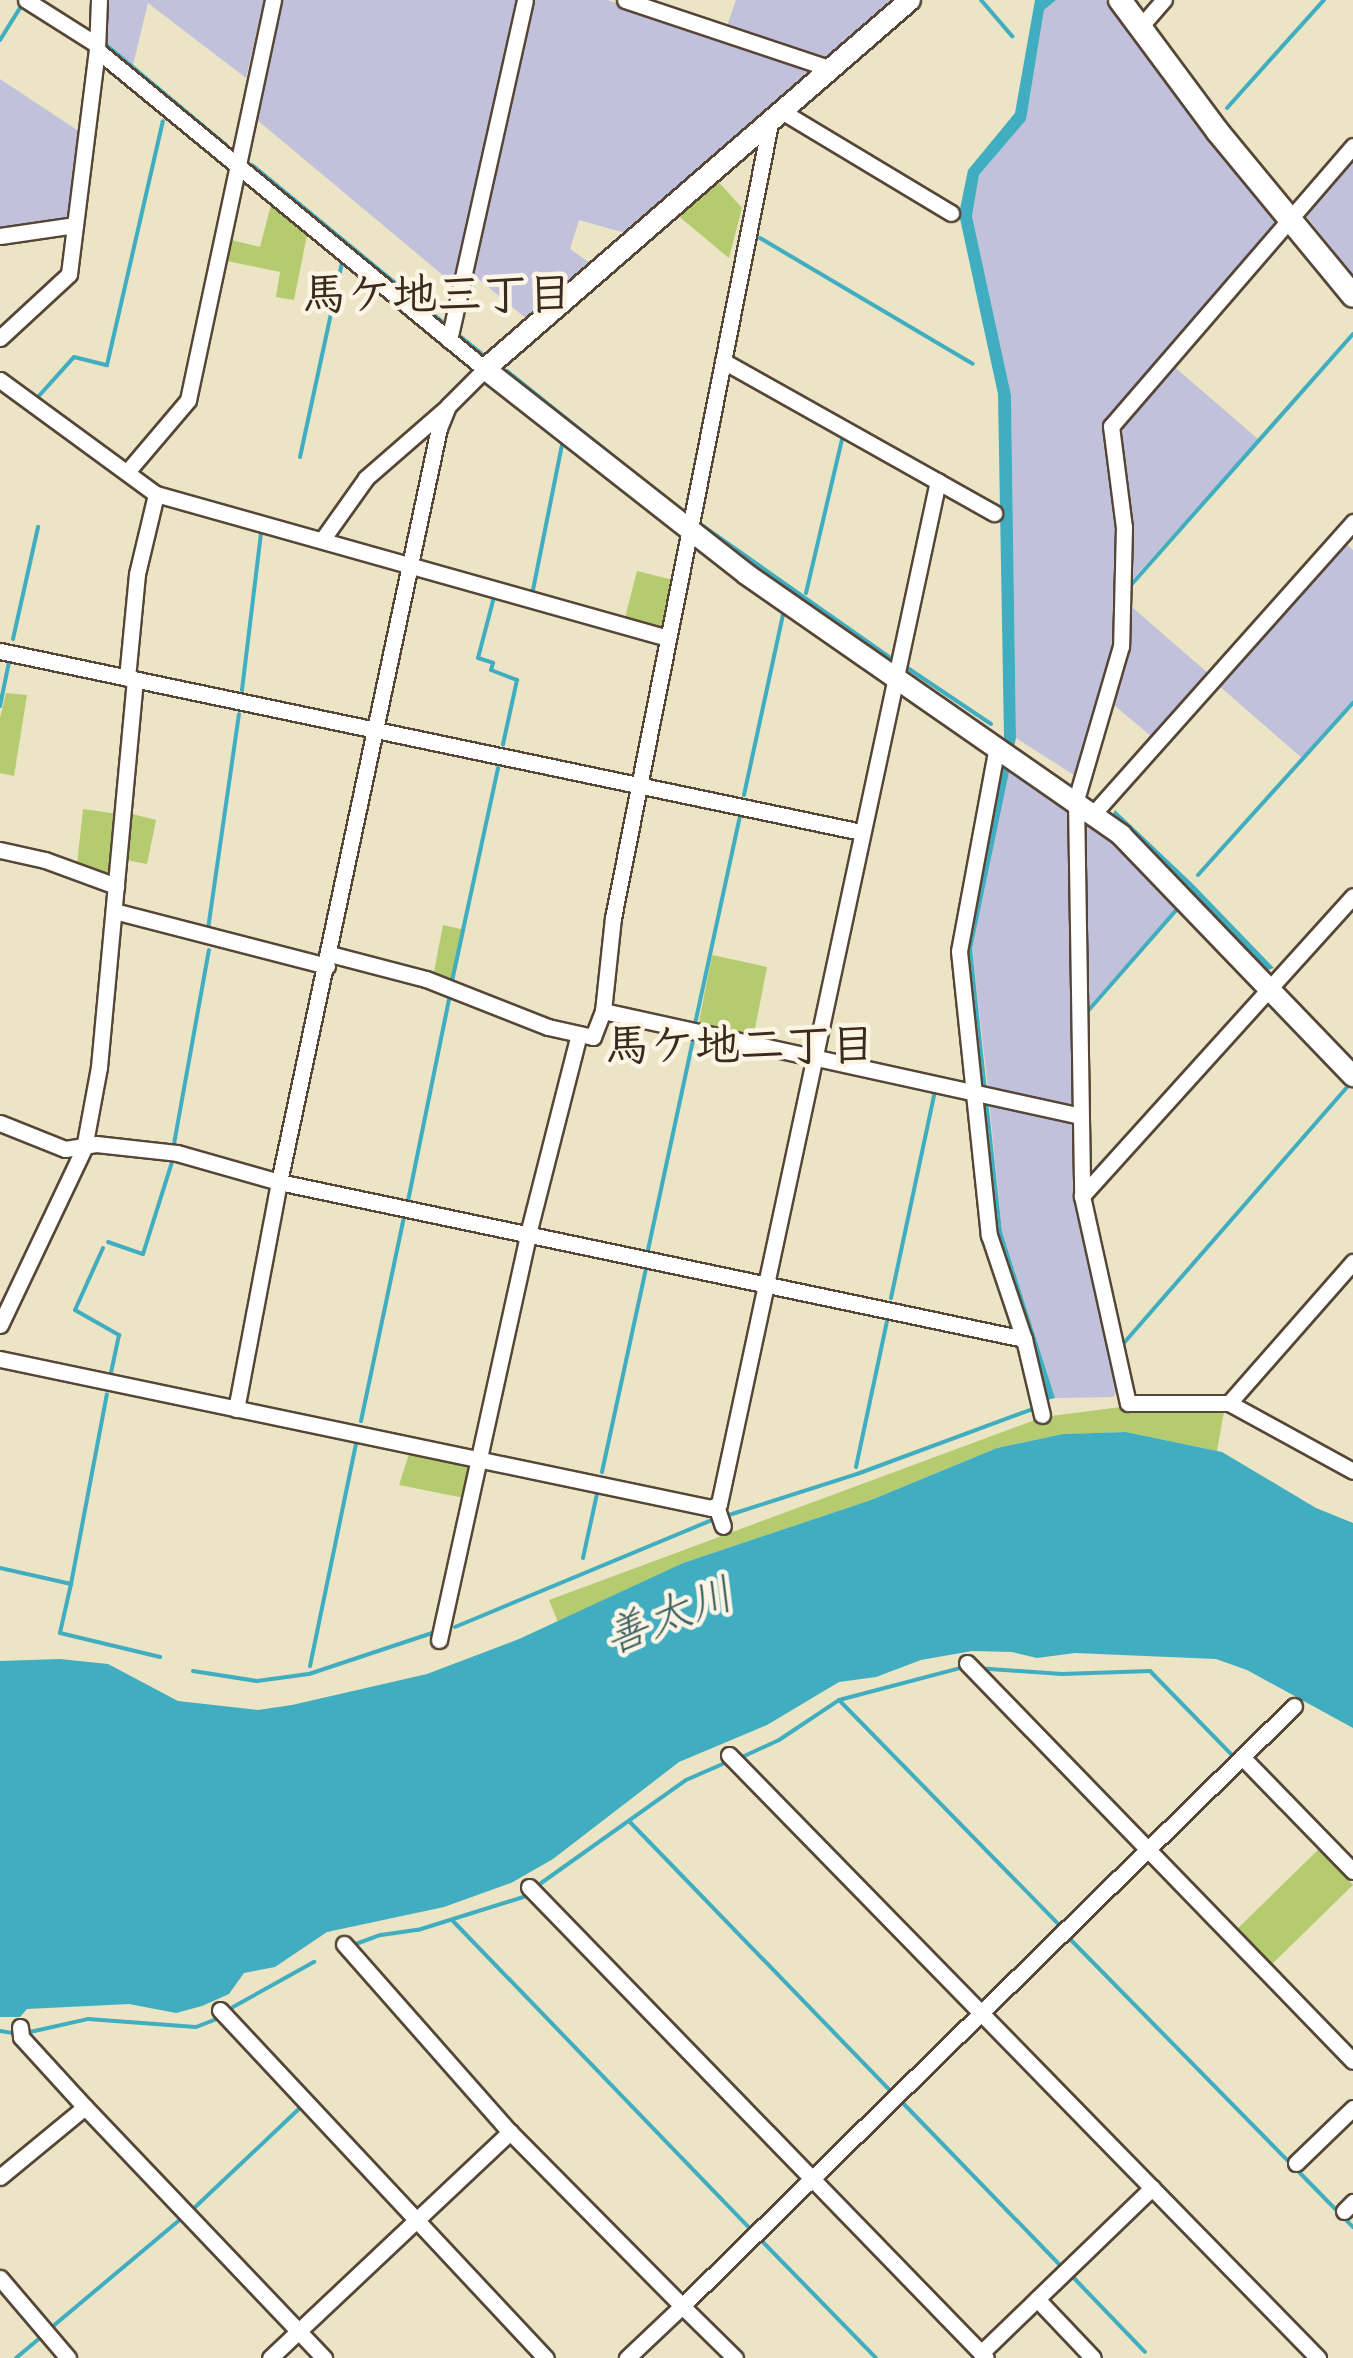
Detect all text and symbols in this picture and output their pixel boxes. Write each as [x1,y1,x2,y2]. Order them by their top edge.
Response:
district label: 馬ケ地三丁目 [302,272,572,326]
district label: 馬ケ地二丁目 [605,1023,875,1077]
water label: 善太川 [597,1571,743,1669]

